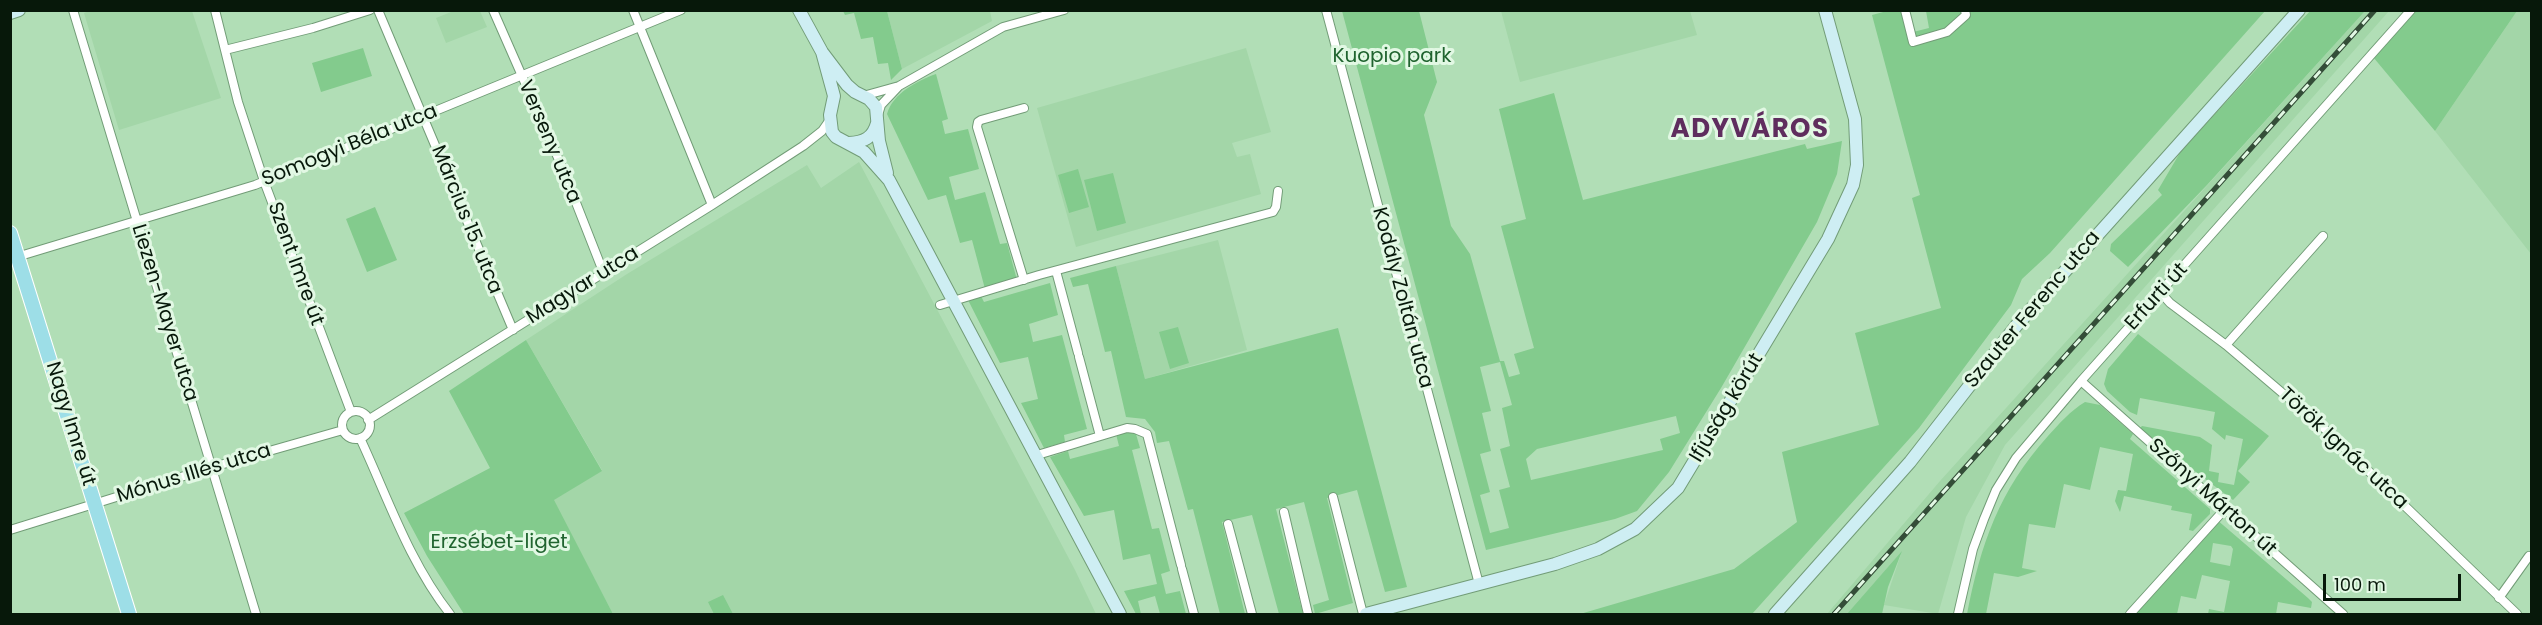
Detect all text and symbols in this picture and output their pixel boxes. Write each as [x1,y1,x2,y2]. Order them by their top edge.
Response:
park label: Kuopio park [1333,45,1451,69]
street label: Verseny utca [512,77,586,207]
street label: Somogyi Béla utca [259,100,441,192]
district label: ADYVÁROS [1670,114,1830,146]
street label: Március 15. utca [425,142,507,298]
street label: Szent Imre út [262,199,328,329]
street label: Kodály Zoltán utca [1366,205,1438,391]
street label: Liezen-Mayer utca [126,221,202,405]
street label: Szauter Ferenc utca [1960,226,2106,394]
street label: Magyar utca [523,242,643,330]
street label: Erfurti út [2121,258,2193,336]
street label: Ifjúság körút [1685,349,1769,467]
street label: Nagy Imre út [40,359,100,489]
street label: Török Ignác utca [2274,383,2412,515]
street label: Szőnyi Márton út [2143,434,2281,562]
street label: Mónus Illés utca [114,439,274,509]
park label: Erzsébet-liget [431,531,567,555]
scale bar [2326,562,2464,600]
text: 100 m [2334,572,2386,597]

